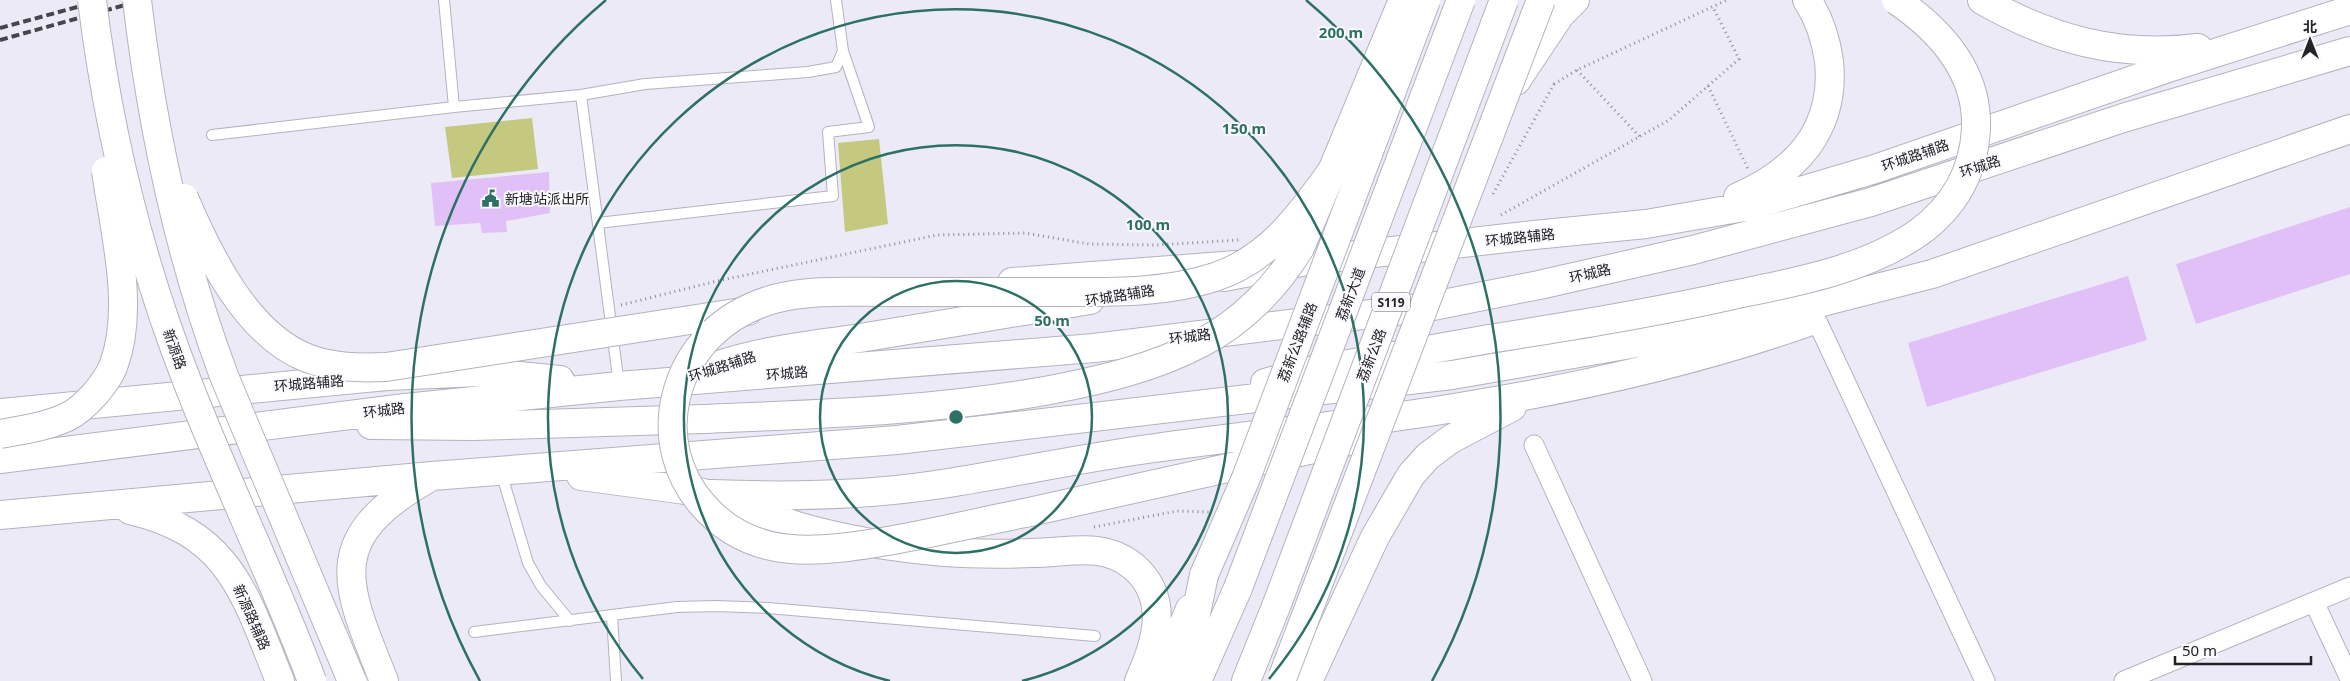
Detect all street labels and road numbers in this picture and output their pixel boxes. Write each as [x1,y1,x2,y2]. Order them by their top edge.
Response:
street label: 环城路辅路 [1879,135,1951,175]
street label: 环城路 [1957,150,2003,182]
street label: 环城路辅路 [1484,224,1556,250]
street label: 环城路 [1567,259,1613,287]
street label: 荔新大道 [1331,264,1369,324]
street label: 环城路辅路 [1084,280,1156,310]
road number: S119 [1372,292,1410,312]
street label: 荔新公路辅路 [1273,299,1321,385]
street label: 环城路 [1168,324,1212,348]
street label: 荔新公路 [1352,325,1390,385]
street label: 新源路 [159,326,191,372]
street label: 环城路辅路 [686,346,758,386]
street label: 环城路 [765,362,809,384]
street label: 环城路辅路 [273,370,345,396]
street label: 环城路 [362,398,406,422]
street label: 新源路辅路 [229,581,275,653]

